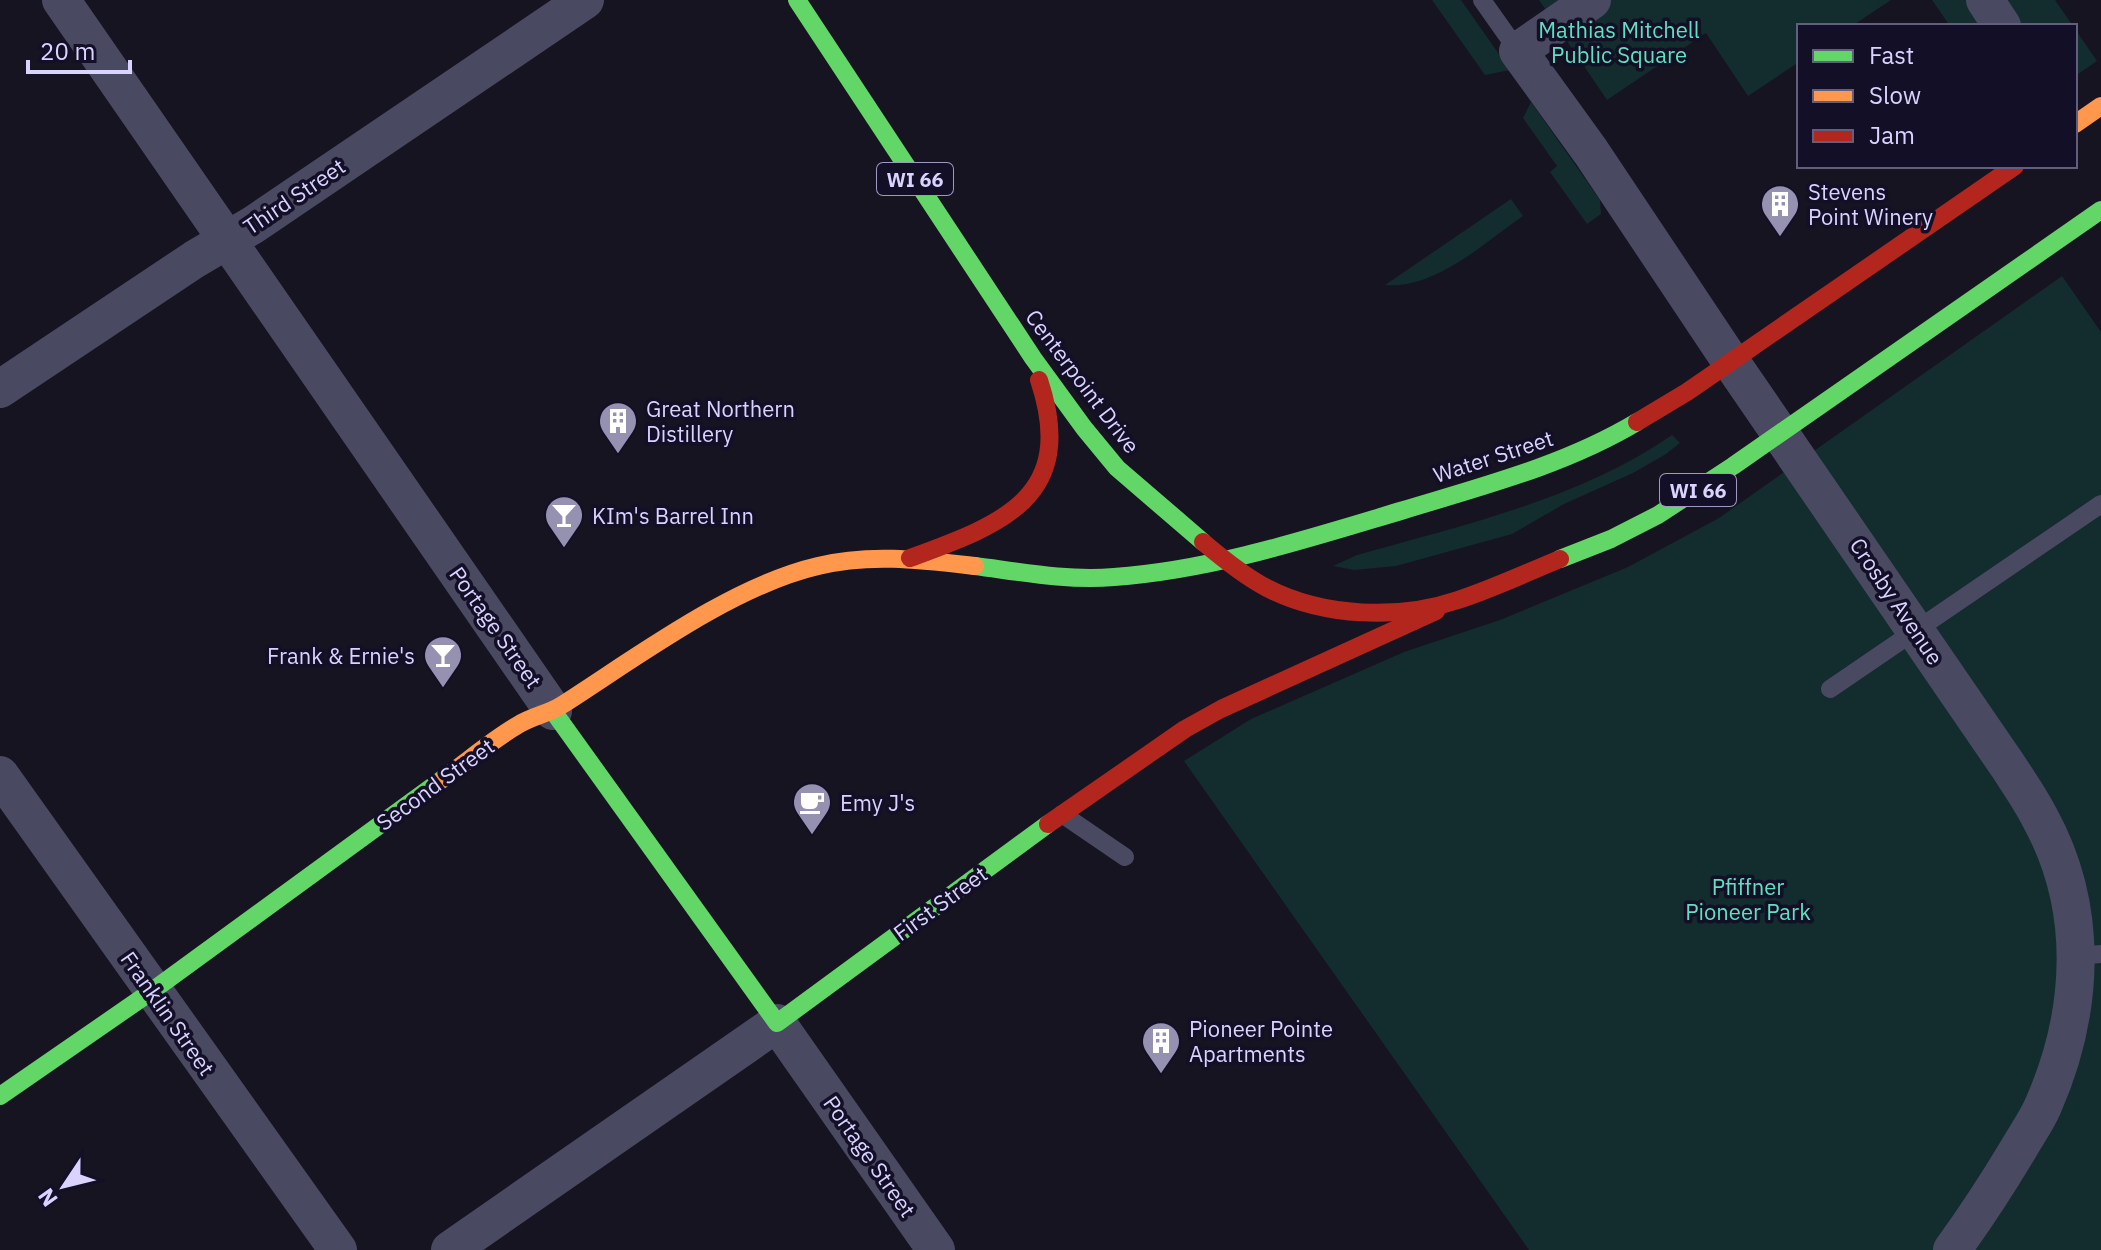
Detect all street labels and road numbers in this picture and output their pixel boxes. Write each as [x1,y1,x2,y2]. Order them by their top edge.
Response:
street label: Third Street [237,151,351,241]
road number: WI 66 [877,163,953,195]
street label: Centerpoint Drive [1019,303,1147,459]
street label: Water Street [1429,423,1557,489]
road number: WI 66 [1660,474,1736,506]
street label: Crosby Avenue [1844,532,1950,670]
street label: Portage Street [443,561,549,693]
street label: Second Street [370,731,500,837]
street label: First Street [887,859,993,947]
street label: Franklin Street [114,945,222,1081]
street label: Portage Street [817,1090,923,1222]

